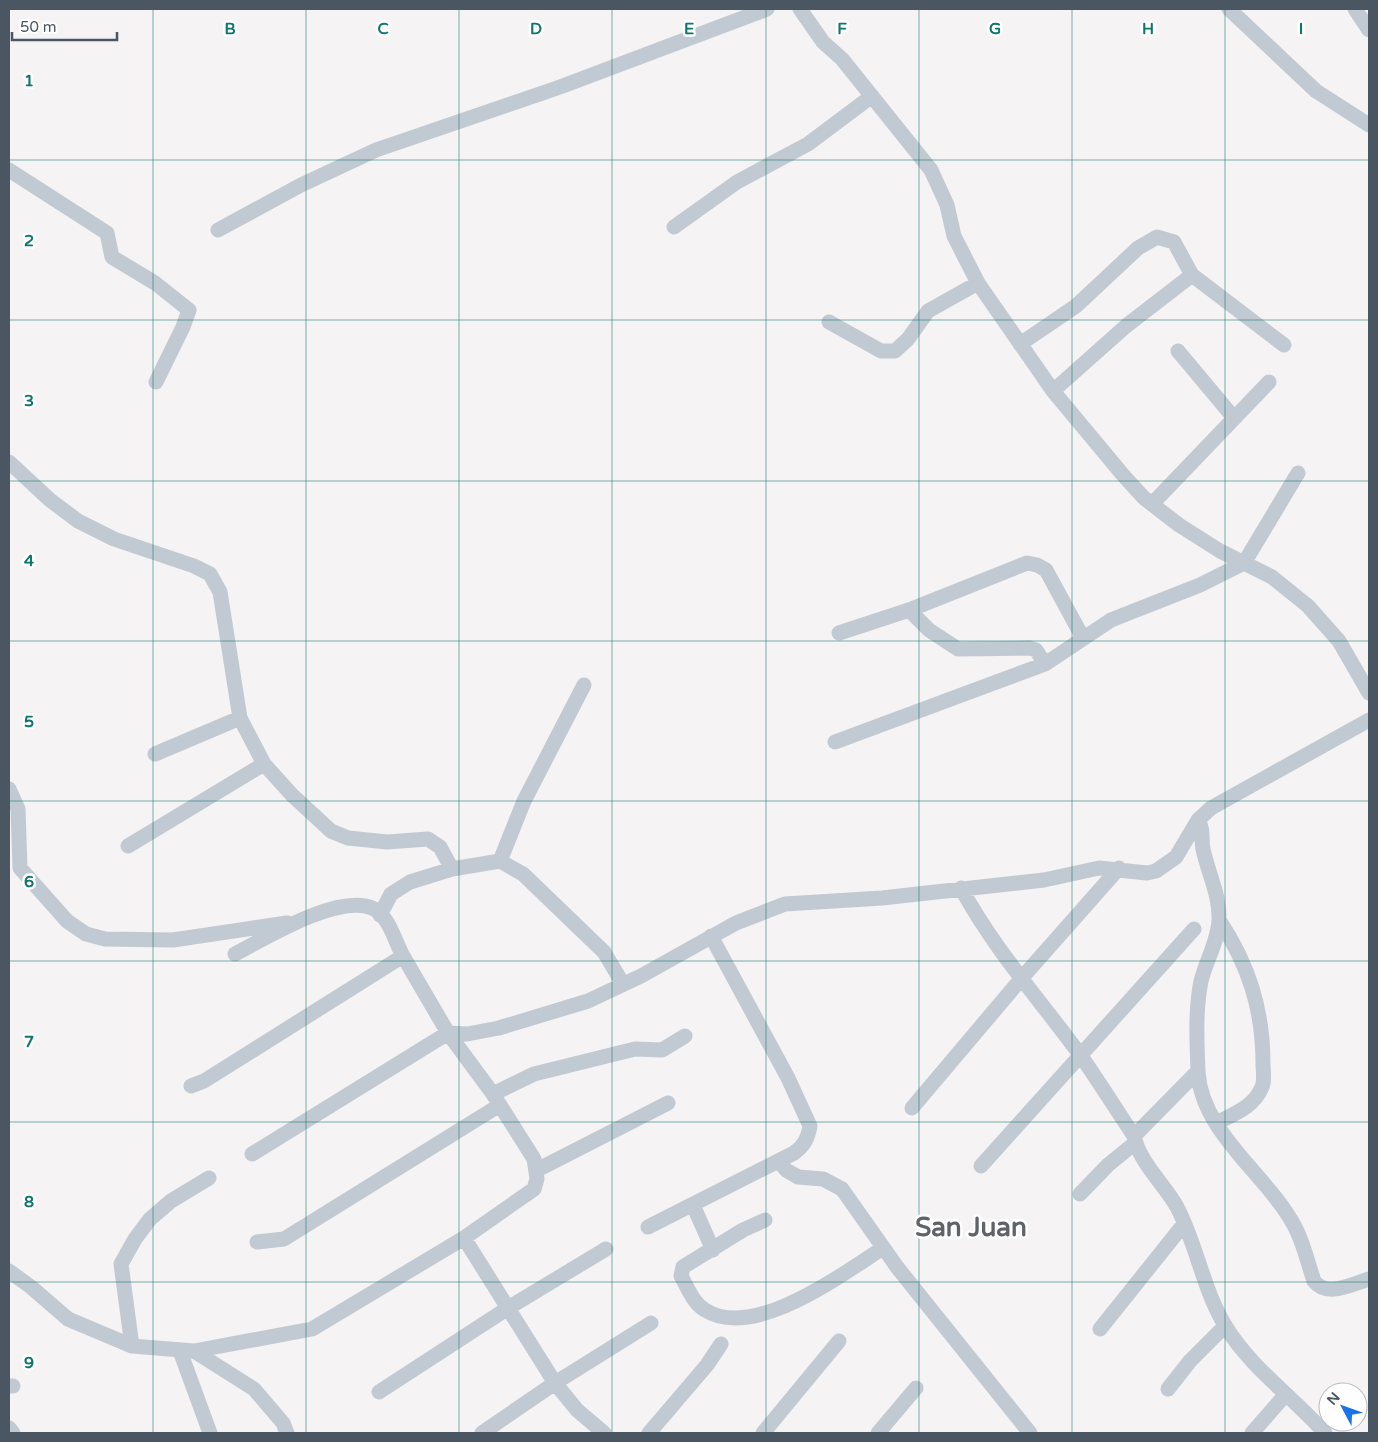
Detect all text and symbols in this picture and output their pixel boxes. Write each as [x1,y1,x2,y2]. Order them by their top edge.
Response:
scale bar [12,10,118,42]
text: 50 m [20,18,57,36]
text: B [224,19,236,39]
text: C [377,19,389,39]
text: D [530,19,542,39]
text: E [684,19,694,39]
text: F [837,19,847,39]
text: G [989,19,1001,39]
text: H [1142,19,1154,39]
text: I [1299,19,1303,39]
text: 1 [24,71,34,91]
text: 2 [24,231,34,251]
text: 3 [24,391,34,411]
text: 4 [24,551,34,571]
text: 5 [24,712,34,732]
text: 6 [24,872,34,892]
text: 7 [24,1032,34,1052]
text: 8 [24,1192,34,1212]
district label: San Juan [915,1212,1027,1243]
text: 9 [24,1353,34,1373]
north arrow [1318,1382,1368,1432]
text: N [1323,1389,1344,1409]

